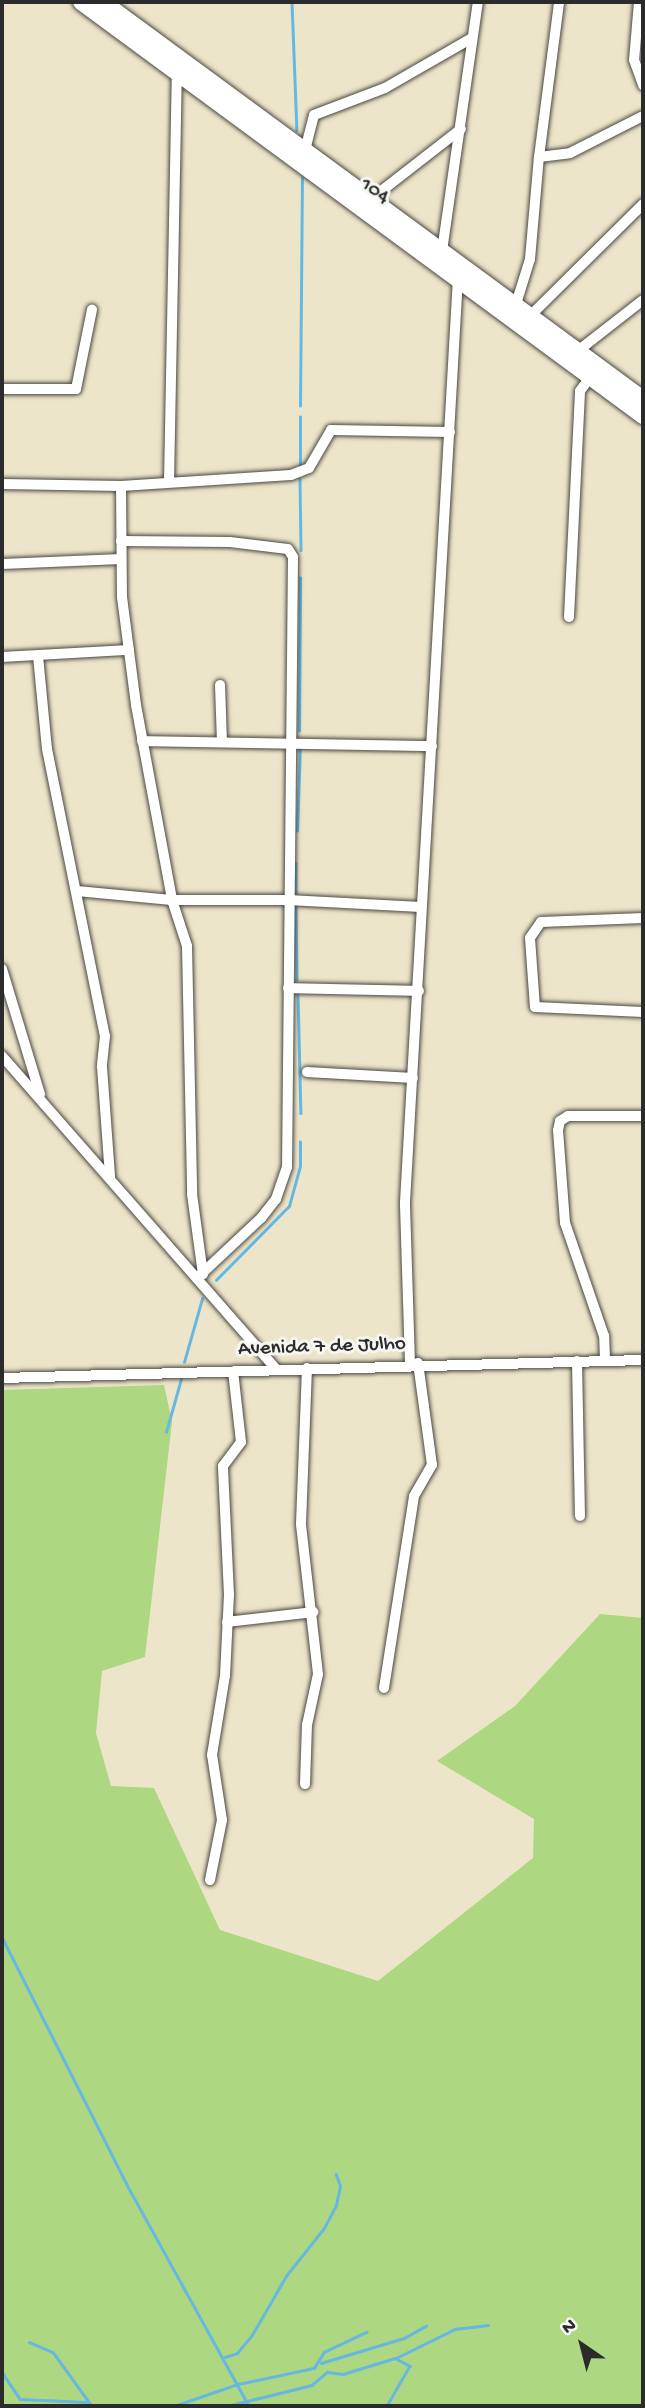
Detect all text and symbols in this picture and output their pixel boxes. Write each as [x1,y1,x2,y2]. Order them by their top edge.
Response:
street label: 104 [354,173,394,211]
street label: Avenida 7 de Julho [238,1332,406,1364]
north arrow [547,2310,617,2380]
text: N [558,2314,581,2340]

